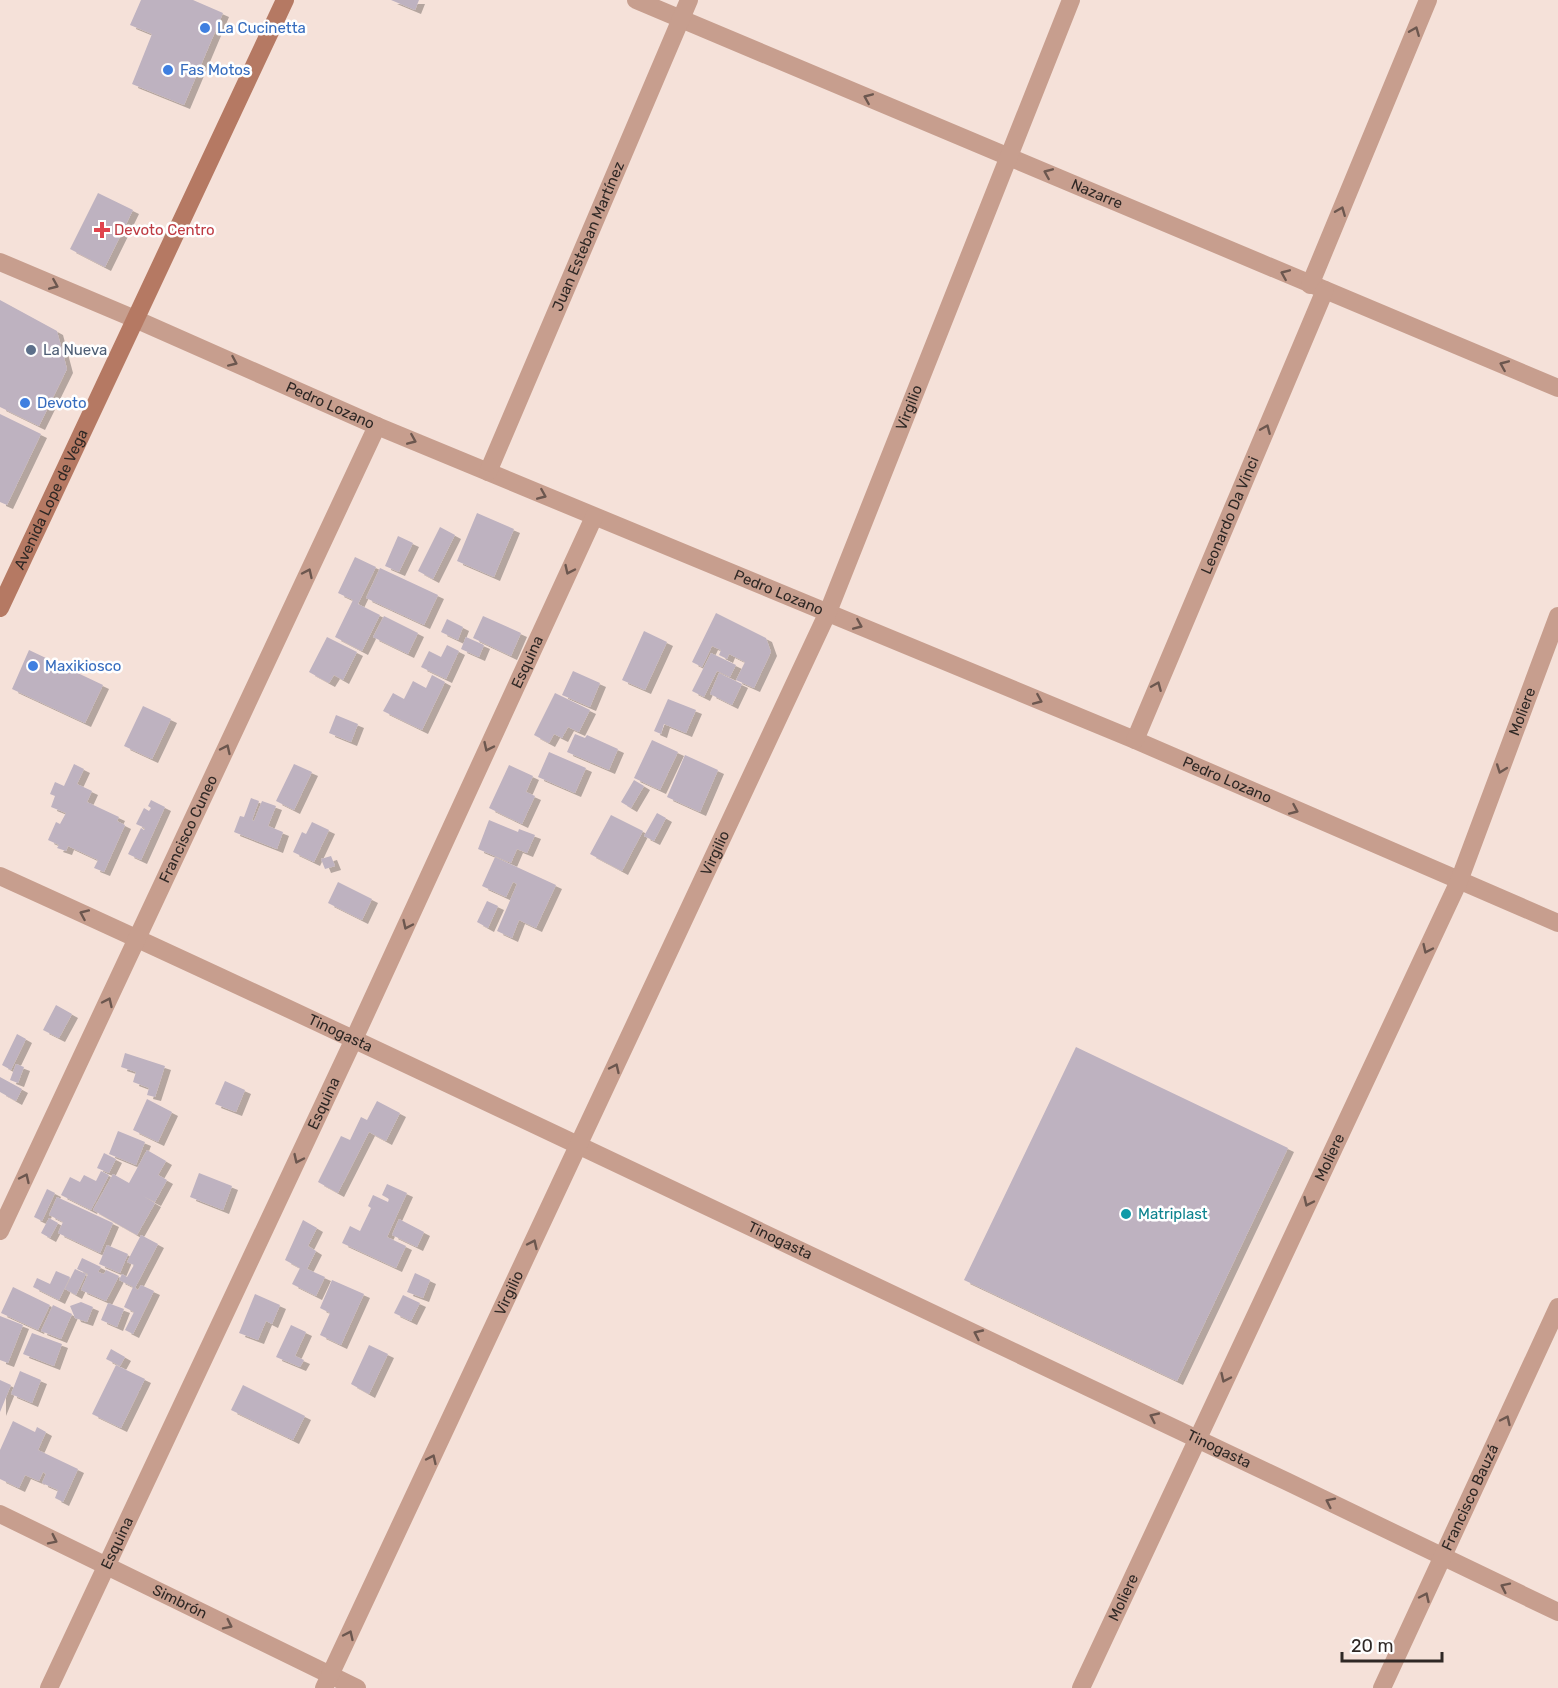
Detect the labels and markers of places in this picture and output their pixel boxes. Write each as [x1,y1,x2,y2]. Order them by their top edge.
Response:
place label: La Cucinetta [217,19,306,37]
marker: La Cucinetta [198,21,212,35]
place label: Fas Motos [180,61,251,79]
marker: Fas Motos [161,63,175,77]
place label: Devoto Centro [114,221,215,239]
marker: Devoto Centro [95,223,109,237]
place label: La Nueva [43,341,107,359]
marker: La Nueva [24,343,38,357]
place label: Devoto [37,394,87,412]
marker: Devoto [18,396,32,410]
place label: Maxikiosco [45,657,121,675]
marker: Maxikiosco [26,659,40,673]
place label: Matriplast [1138,1205,1208,1223]
marker: Matriplast [1119,1207,1133,1221]

